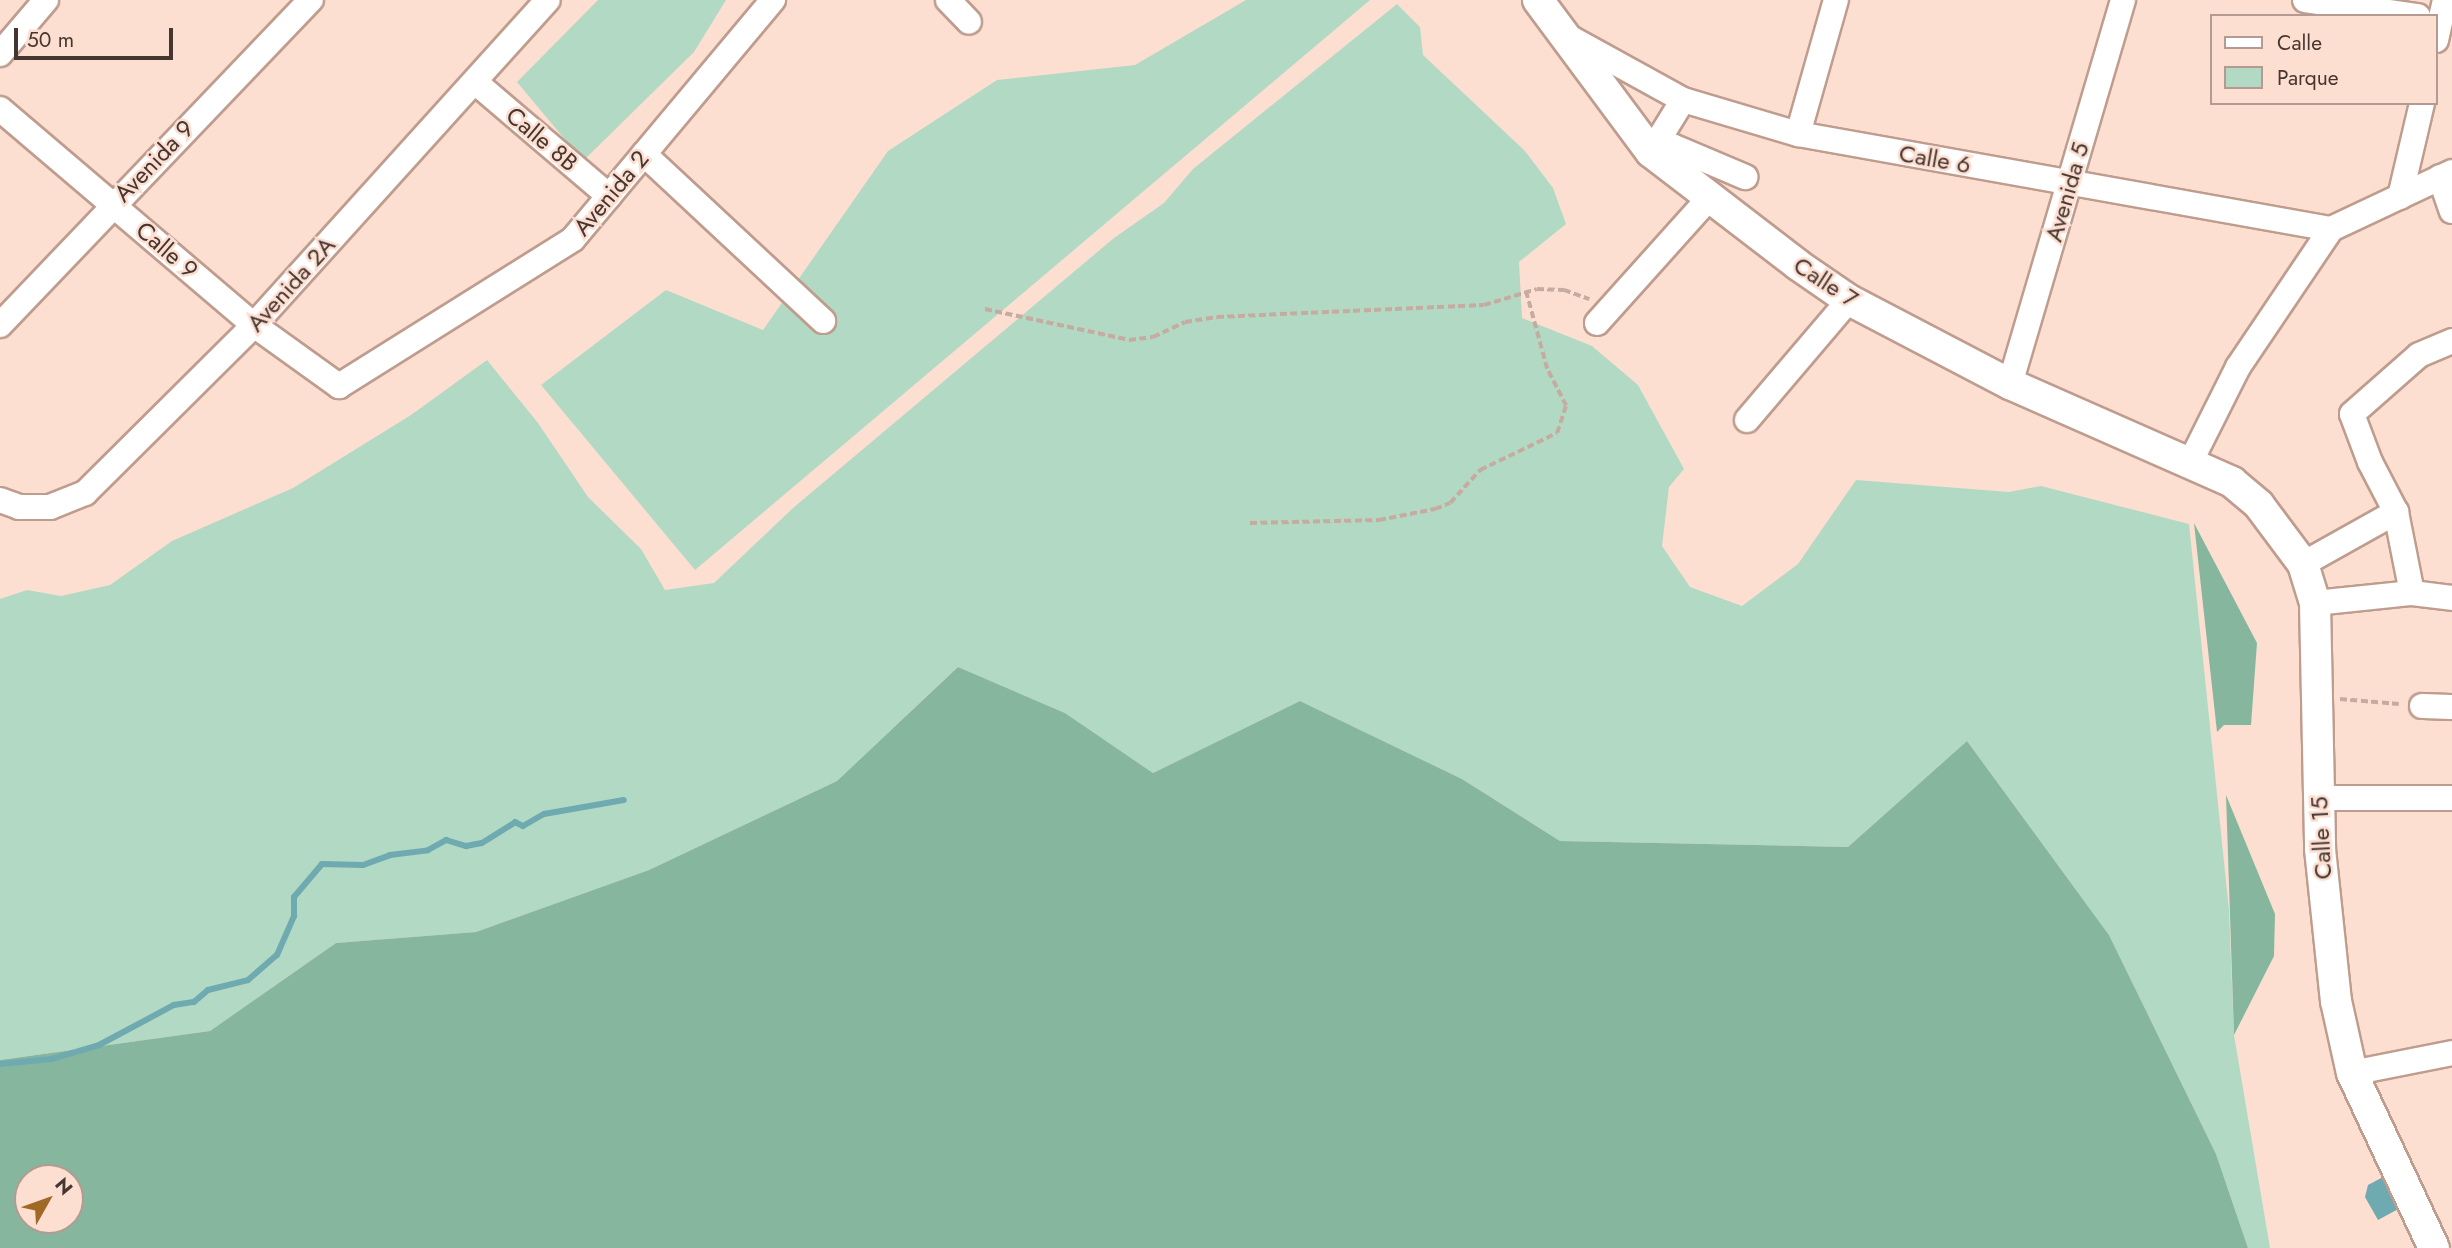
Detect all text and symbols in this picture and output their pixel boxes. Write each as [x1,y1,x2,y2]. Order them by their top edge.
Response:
scale bar [18,14,177,58]
legend [2210,14,2438,105]
text: 50 m [27,25,74,55]
text: Calle [2277,28,2322,58]
text: Parque [2277,63,2339,93]
street label: Calle 8B [500,101,584,177]
street label: Avenida 9 [108,114,200,208]
street label: Calle 6 [1897,139,1973,179]
street label: Avenida 5 [2039,139,2095,245]
street label: Avenida 2 [567,145,655,241]
street label: Calle 9 [130,215,204,285]
street label: Avenida 2A [241,231,341,337]
street label: Calle 7 [1788,251,1864,313]
street label: Calle 15 [2304,796,2338,880]
north arrow [14,1164,84,1234]
text: N [49,1172,79,1201]

